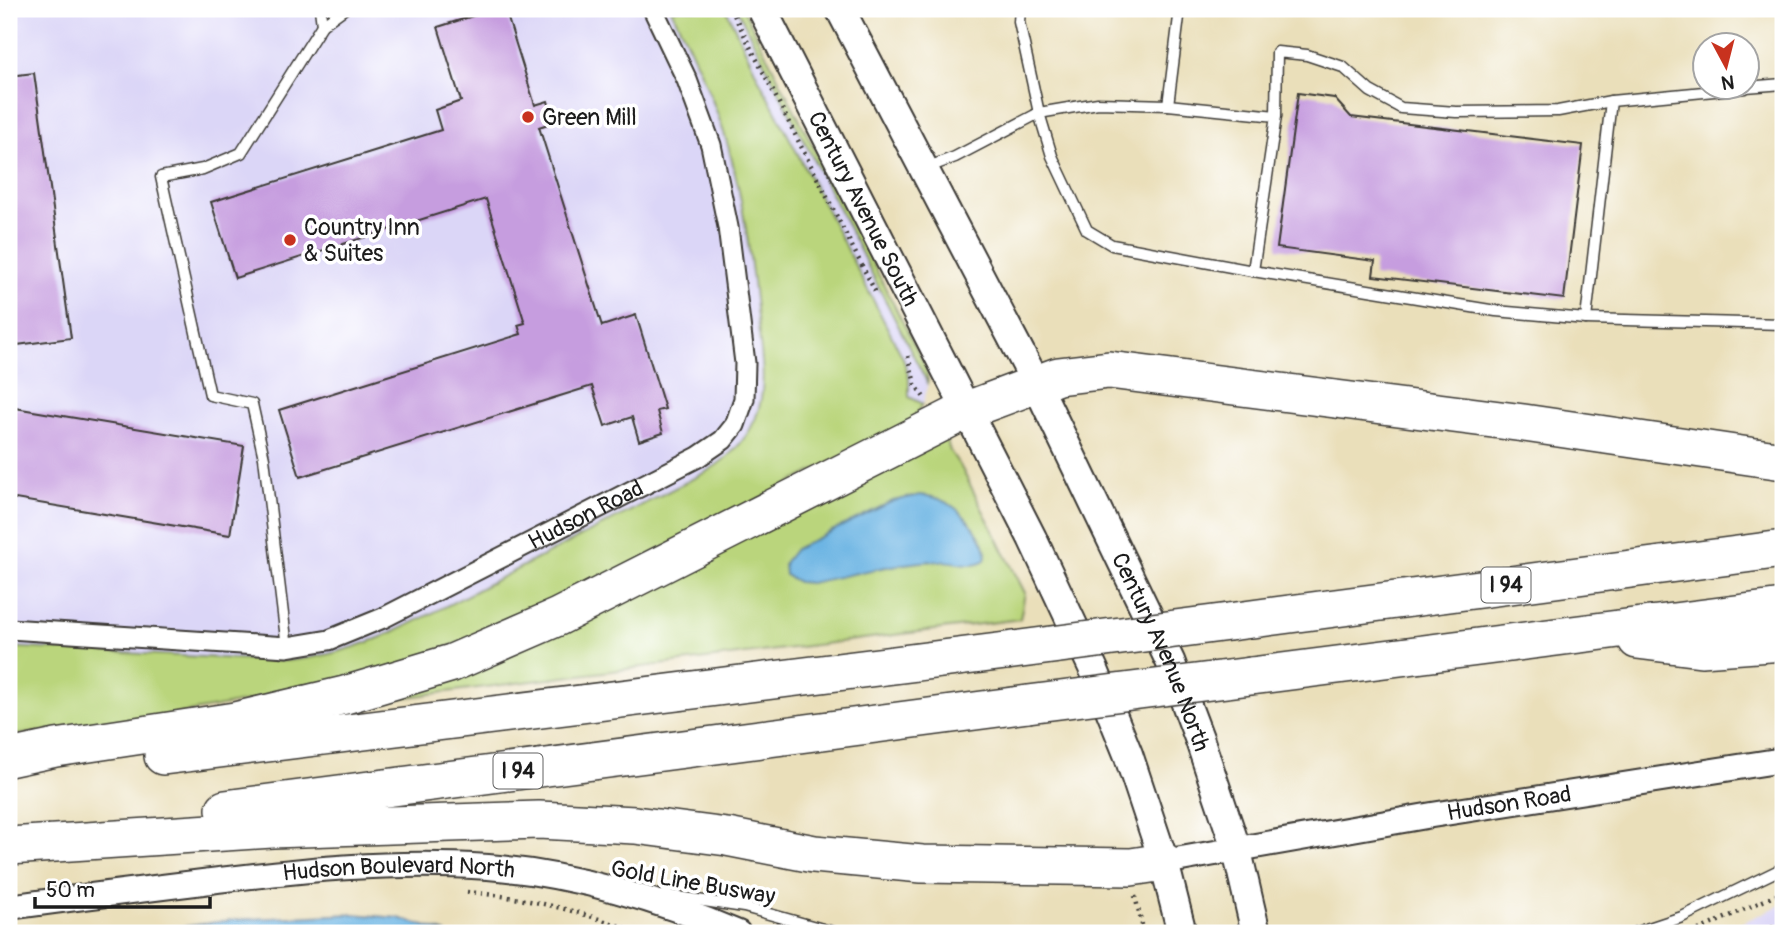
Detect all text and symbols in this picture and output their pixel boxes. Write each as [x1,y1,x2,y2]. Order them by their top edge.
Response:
north arrow [1690,32,1760,102]
text: N [1720,69,1736,95]
place label: Green Mill [542,103,637,132]
street label: Century Avenue South [802,106,925,311]
marker: Green Mill [520,109,536,125]
place label: Country Inn & Suites [304,213,420,268]
marker: Country Inn & Suites [282,232,298,248]
street label: Hudson Road [523,473,648,556]
street label: Century Avenue North [1105,548,1216,755]
road number: I 94 [1482,568,1530,602]
road number: I 94 [494,754,542,788]
street label: Hudson Road [1445,779,1573,827]
street label: Hudson Boulevard North [281,851,516,888]
street label: Gold Line Busway [608,854,778,911]
scale bar [35,865,210,909]
text: 50 m [46,877,95,904]

